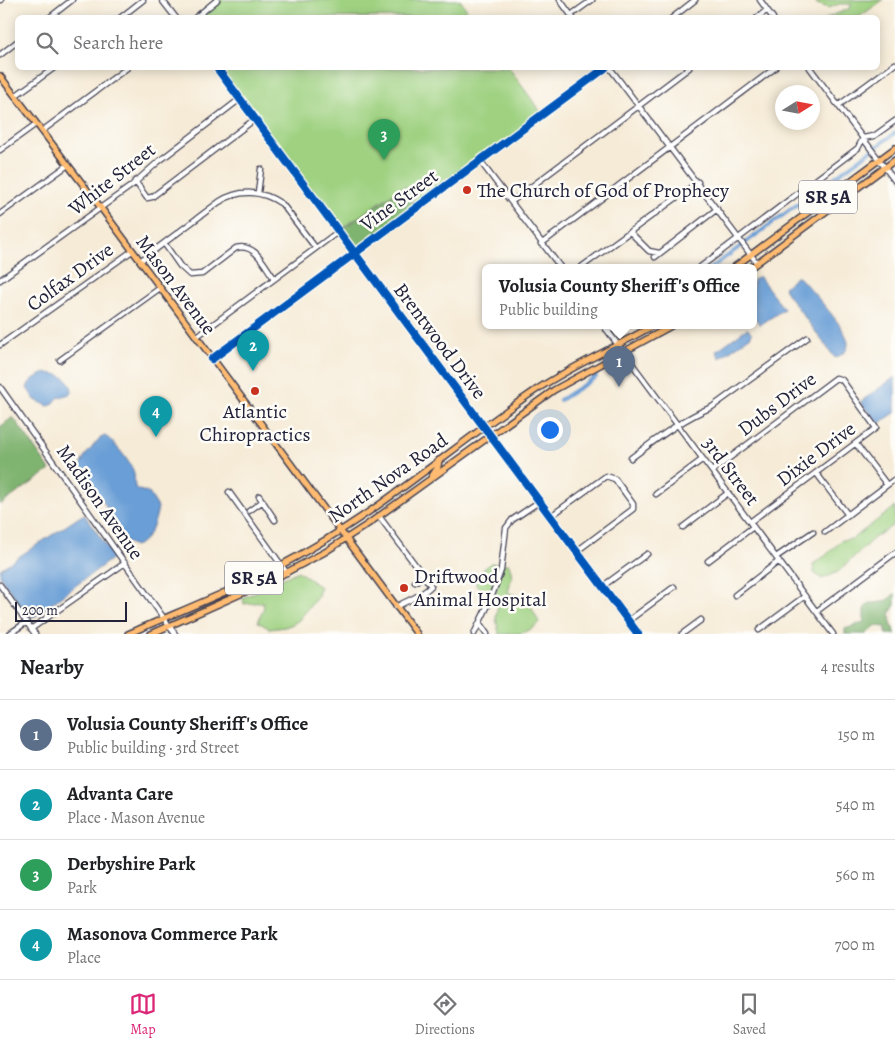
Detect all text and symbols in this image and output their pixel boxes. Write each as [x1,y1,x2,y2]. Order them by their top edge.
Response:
search box [15,15,880,70]
icon: search [33,29,61,57]
text: Search here [73,30,163,56]
north arrow [775,85,820,130]
pin: 3 [368,119,400,160]
street label: White Street [62,136,161,222]
street label: Vine Street [354,162,444,238]
place label: The Church of God of Prophecy [477,177,730,204]
road number: SR 5A [799,180,857,213]
marker: The Church of God of Prophecy [461,184,473,196]
street label: Mason Avenue [130,230,222,340]
street label: Colfax Drive [21,236,119,318]
popup [482,264,757,329]
text: Volusia County Sheriff's Office [499,273,740,299]
street label: Brentwood Drive [387,277,493,405]
text: Public building [499,299,598,321]
pin: 2 [237,330,269,371]
pin: 1 [603,346,635,387]
street label: Dubs Drive [732,366,822,442]
marker: Atlantic Chiropractics [249,385,261,397]
pin: 4 [140,396,172,437]
place label: Atlantic Chiropractics [200,398,310,448]
street label: Dixie Drive [771,415,861,493]
your location [537,417,563,443]
street label: North Nova Road [323,427,453,529]
street label: 3rd Street [696,431,766,511]
street label: Madison Avenue [50,439,150,565]
road number: SR 5A [225,562,283,594]
place label: Driftwood Animal Hospital [413,563,546,613]
marker: Driftwood Animal Hospital [398,582,410,594]
scale bar [15,599,128,622]
text: 200 m [22,601,58,620]
text: Nearby [20,653,83,681]
text: 4 results [821,656,875,678]
text: Volusia County Sheriff's Office [67,711,308,737]
text: 1 [33,724,39,746]
text: 150 m [838,724,875,746]
text: Public building · 3rd Street [67,737,239,759]
text: Advanta Care [67,781,173,807]
text: 2 [32,794,40,816]
text: 540 m [836,794,875,816]
text: Place · Mason Avenue [67,807,205,829]
text: Derbyshire Park [67,851,195,877]
text: 3 [33,864,39,886]
text: 560 m [836,864,875,886]
text: Park [67,877,97,899]
text: Masonova Commerce Park [67,921,277,947]
text: 4 [32,934,40,956]
text: 700 m [835,934,875,956]
text: Place [67,947,101,969]
tab: Map [129,990,157,1039]
tab: Directions [415,990,475,1039]
tab: Saved [733,990,766,1039]

